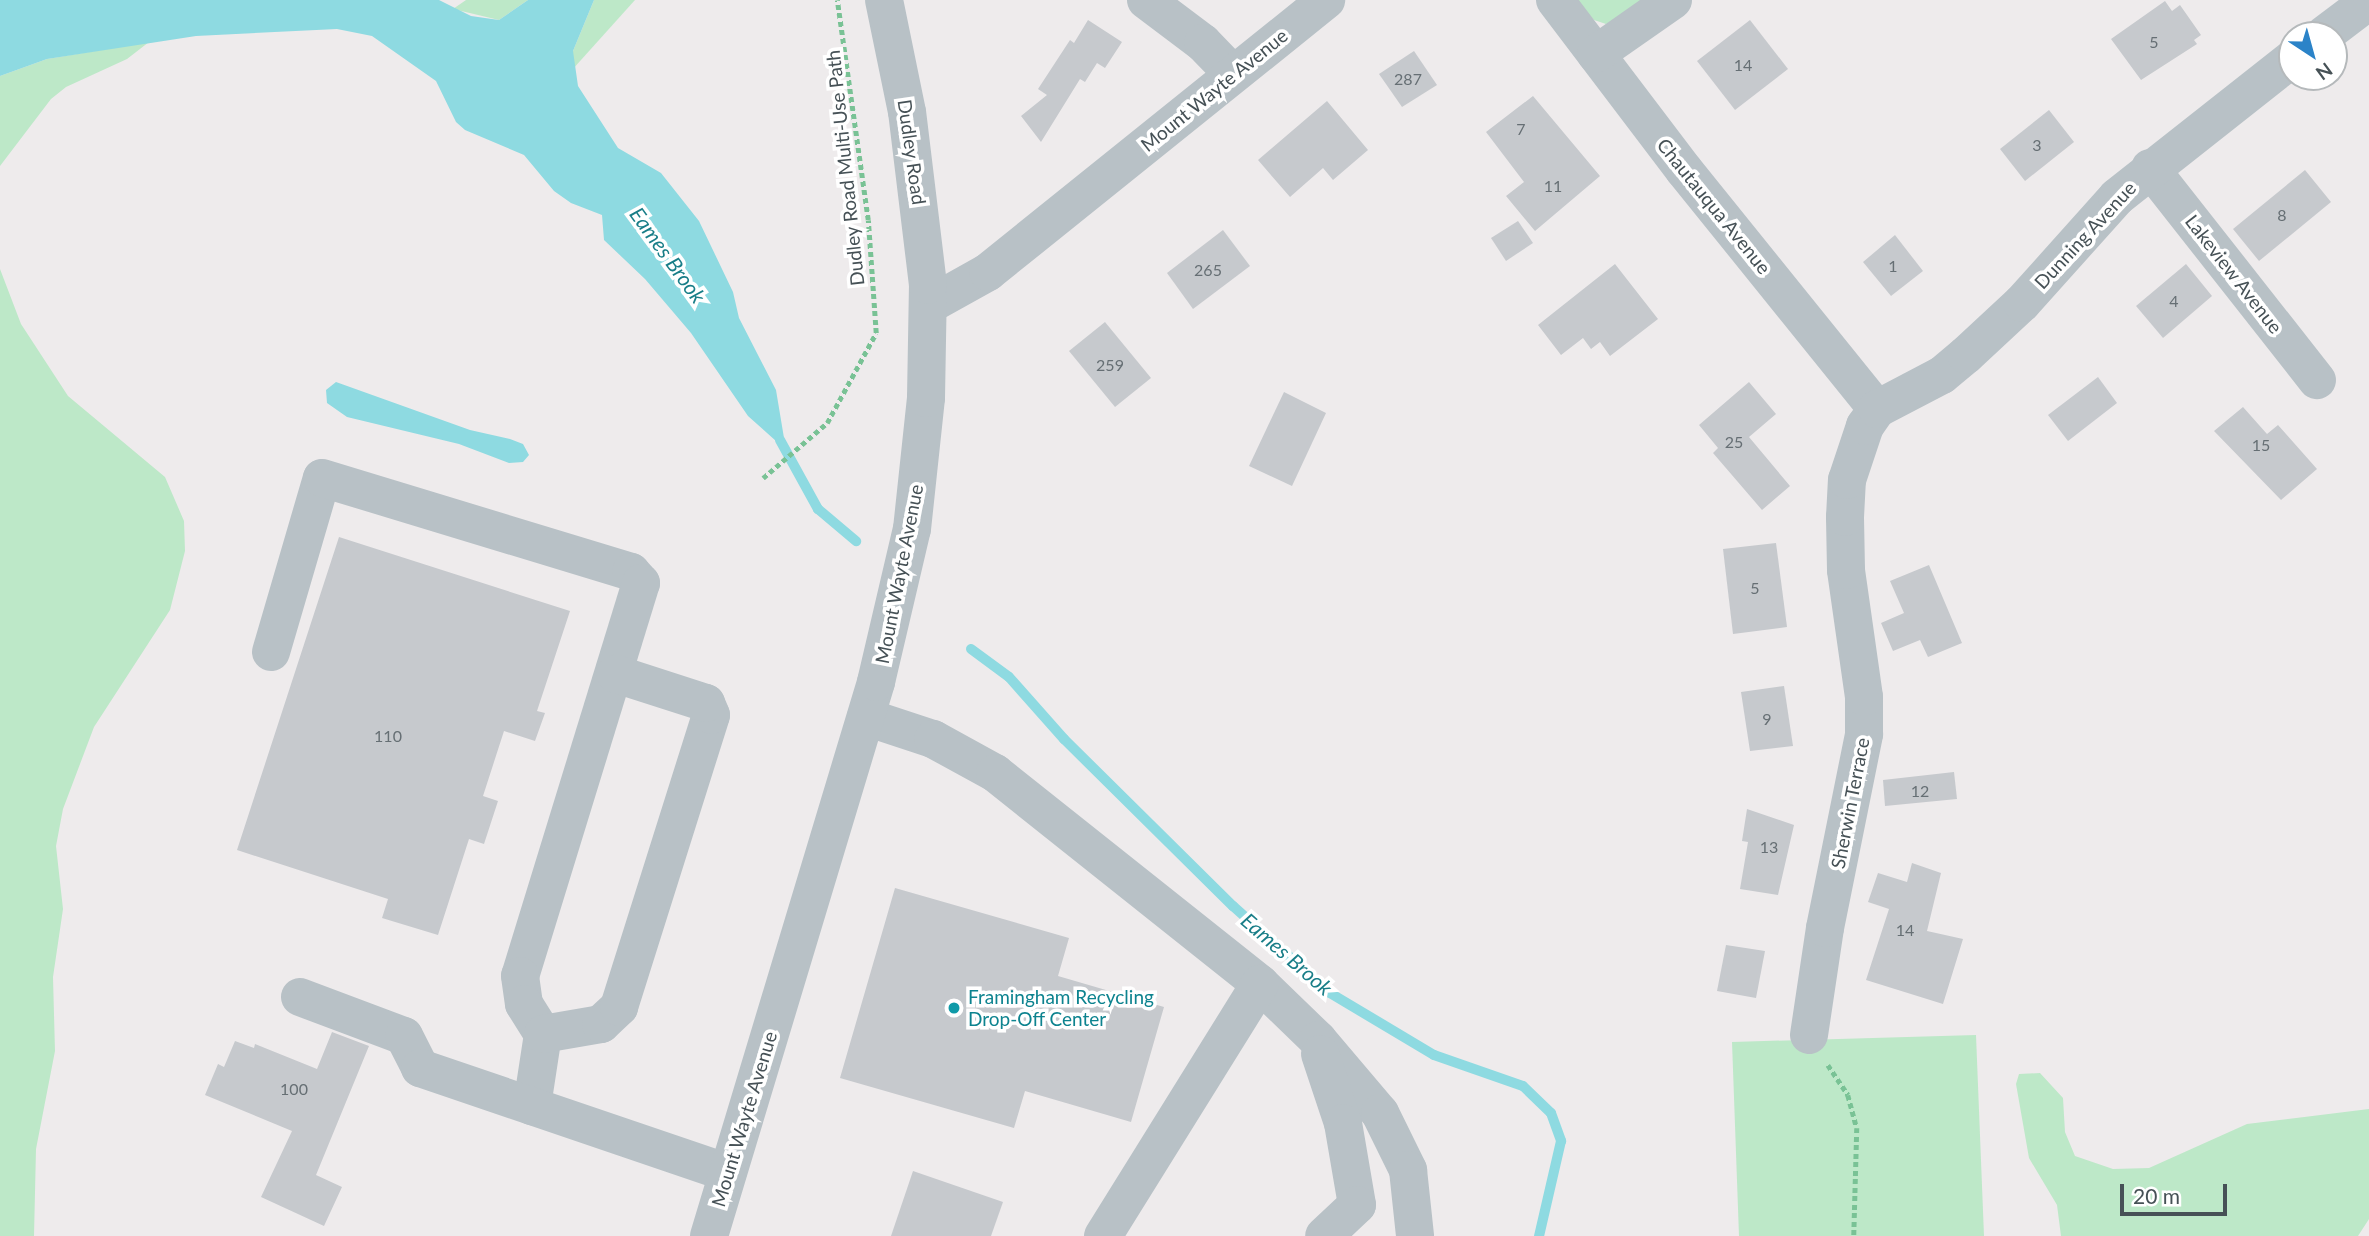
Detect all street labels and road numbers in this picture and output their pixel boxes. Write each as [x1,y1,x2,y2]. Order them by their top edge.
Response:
street label: Mount Wayte Avenue [1136,24,1292,156]
street label: Dudley Road Multi-Use Path [821,49,869,287]
street label: Dudley Road [893,98,931,206]
street label: Chautauqua Avenue [1652,133,1776,279]
street label: Dunning Avenue [2029,176,2141,294]
street label: Lakeview Avenue [2180,210,2288,338]
street label: Mount Wayte Avenue [870,482,928,666]
street label: Sherwin Terrace [1826,735,1874,871]
street label: Mount Wayte Avenue [706,1028,782,1210]

